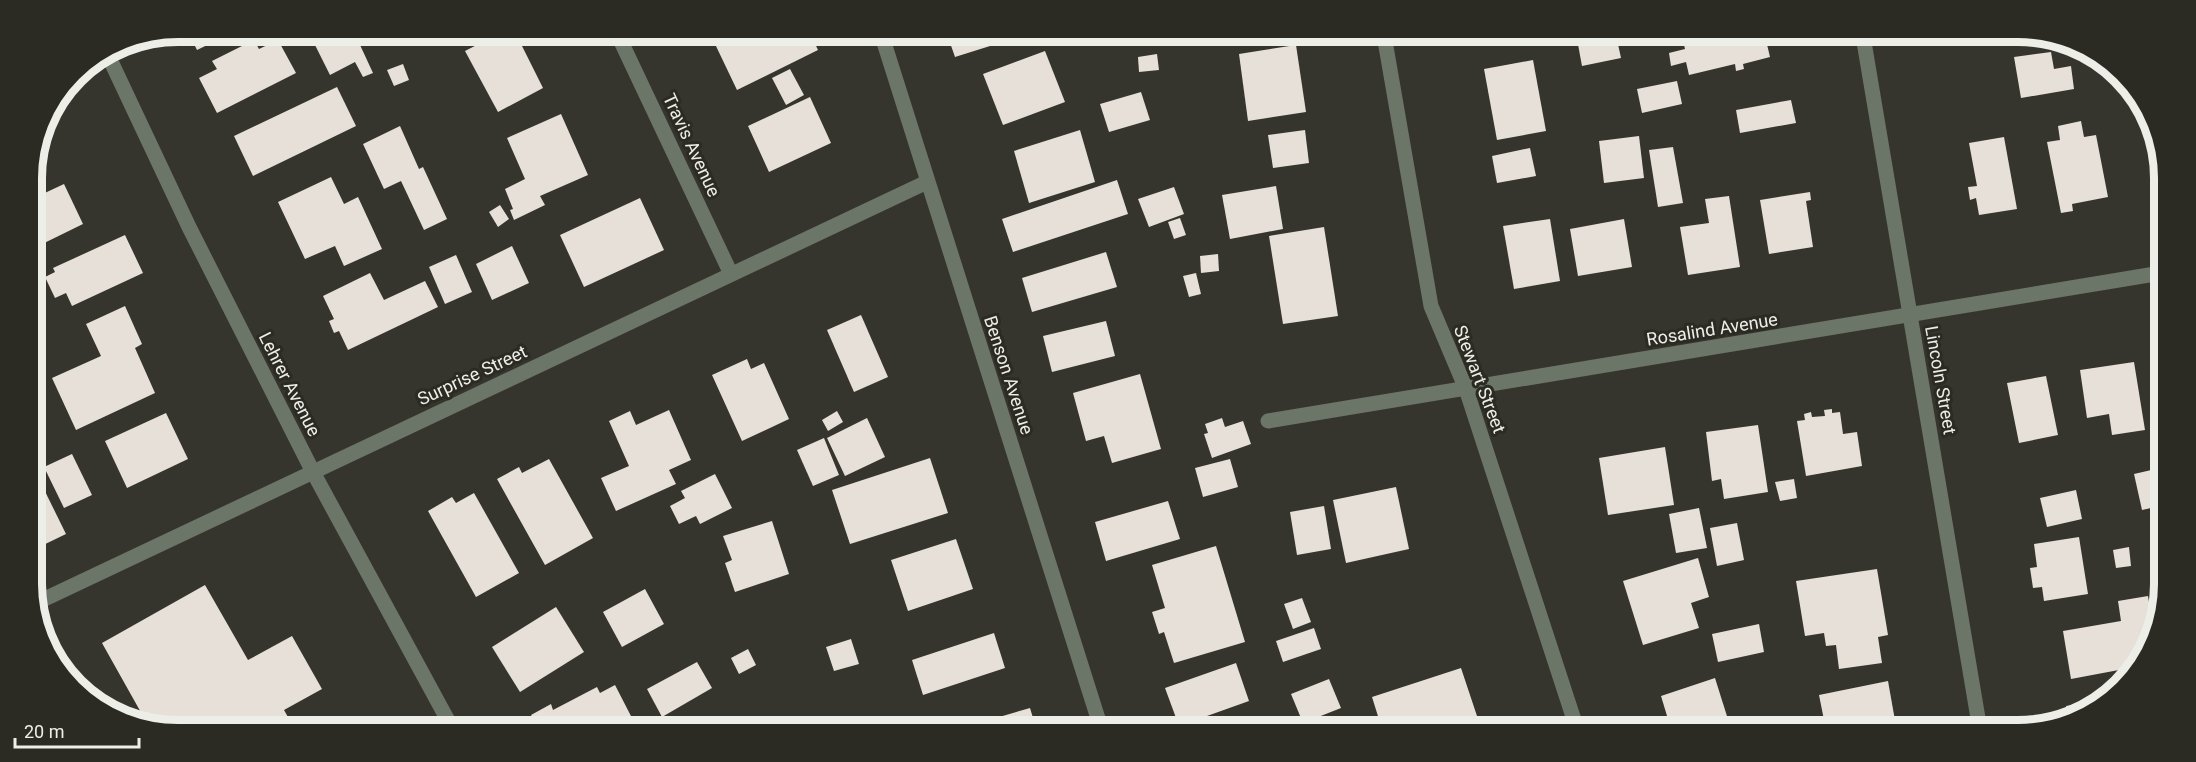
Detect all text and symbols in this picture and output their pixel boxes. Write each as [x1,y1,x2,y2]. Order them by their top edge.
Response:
street label: Travis Avenue [659,90,725,200]
street label: Rosalind Avenue [1645,308,1779,350]
street label: Benson Avenue [980,313,1038,437]
street label: Stewart Street [1450,322,1510,436]
street label: Lincoln Street [1921,324,1961,436]
street label: Lehrer Avenue [255,328,325,440]
street label: Surprise Street [414,340,530,409]
scale bar [15,711,140,749]
text: 20 m [24,721,64,742]

